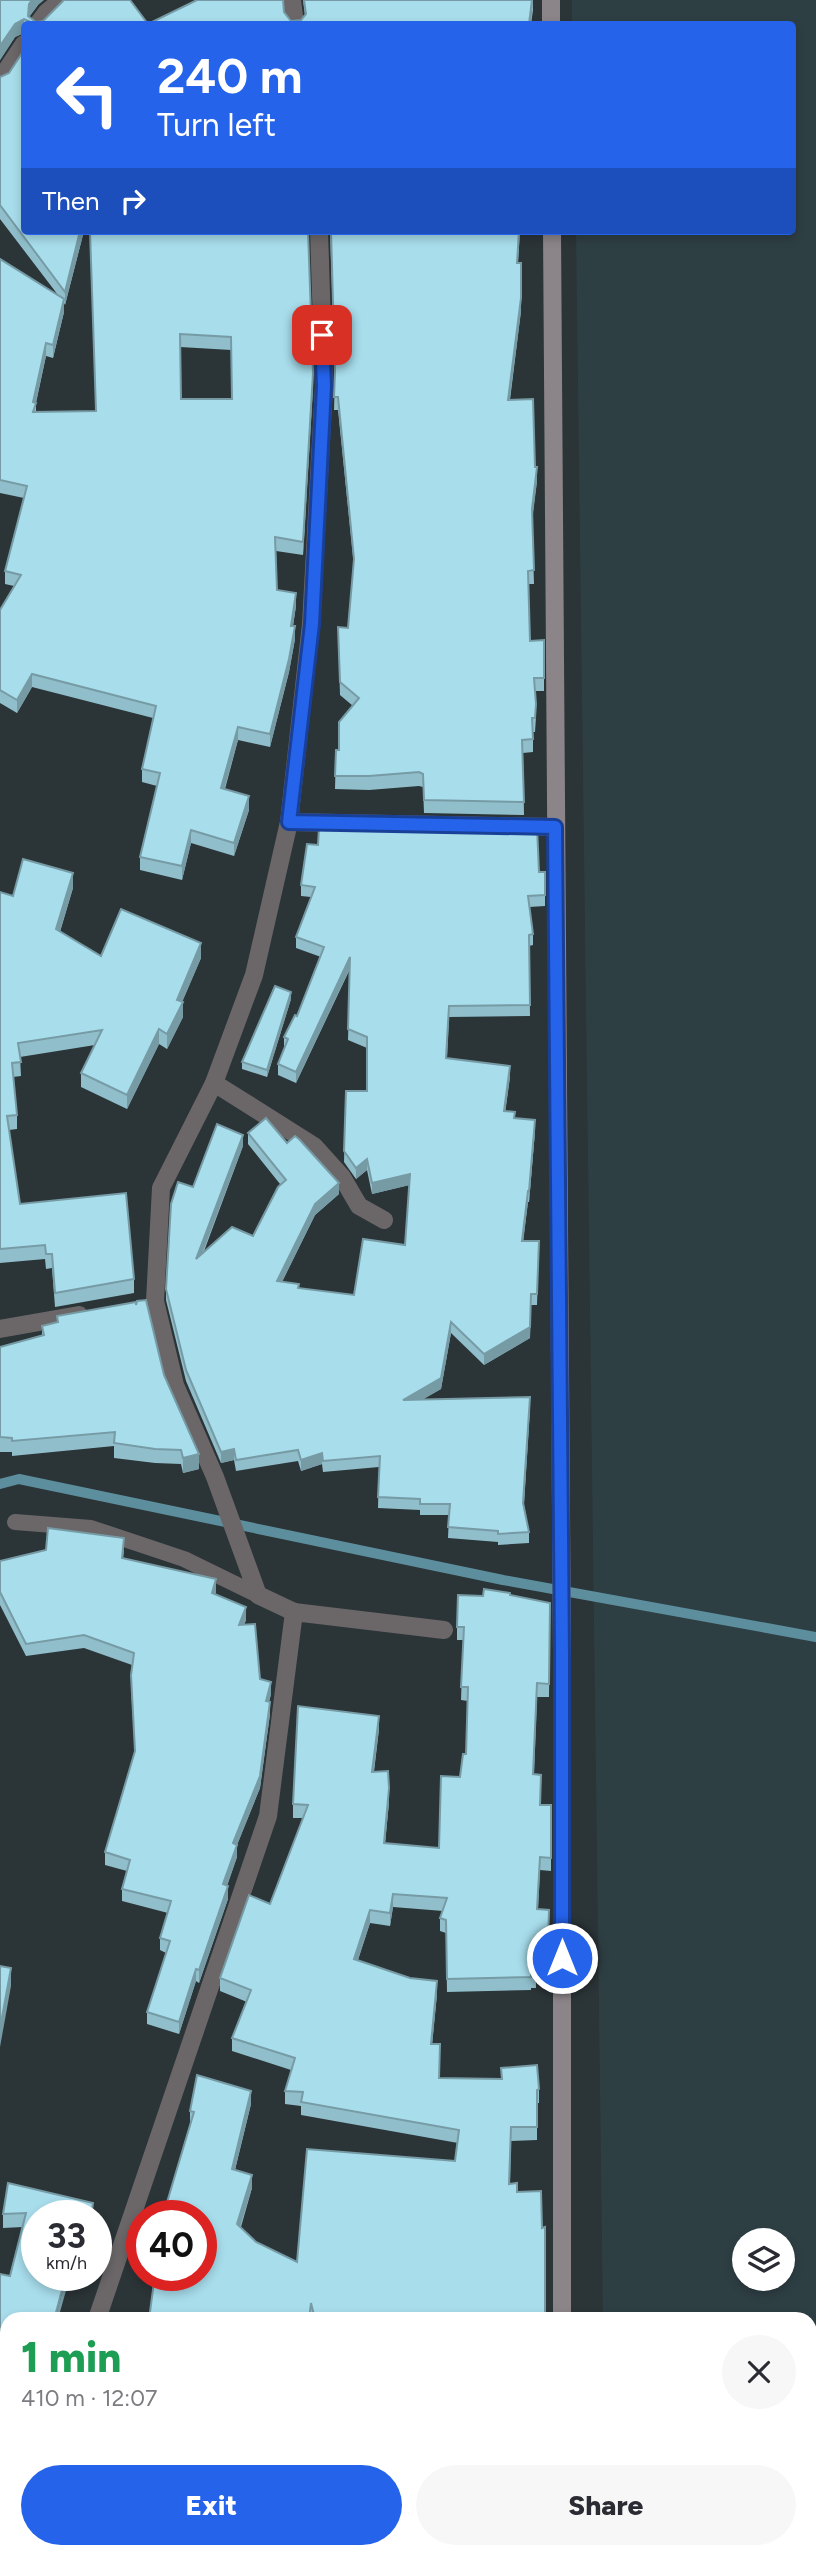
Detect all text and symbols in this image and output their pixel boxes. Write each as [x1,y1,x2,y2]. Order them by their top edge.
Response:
text: 240 m [157,46,303,105]
icon: left [42,49,133,140]
text: Turn left [157,106,276,144]
icon: right [114,182,152,220]
text: Then [42,185,100,217]
pin [292,305,352,365]
icon: arrive [303,316,341,354]
position arrow [525,1921,599,1995]
speed limit sign: 40 [126,2200,217,2291]
text: 33 [47,2215,86,2257]
map controls [732,2228,795,2291]
button: layers [732,2228,795,2291]
text: km/h [46,2252,87,2274]
text: 1 min [21,2332,121,2383]
button: close [722,2335,796,2409]
text: 410 m · 12:07 [21,2384,157,2412]
button: Exit [21,2465,402,2545]
button: Share [416,2465,796,2545]

